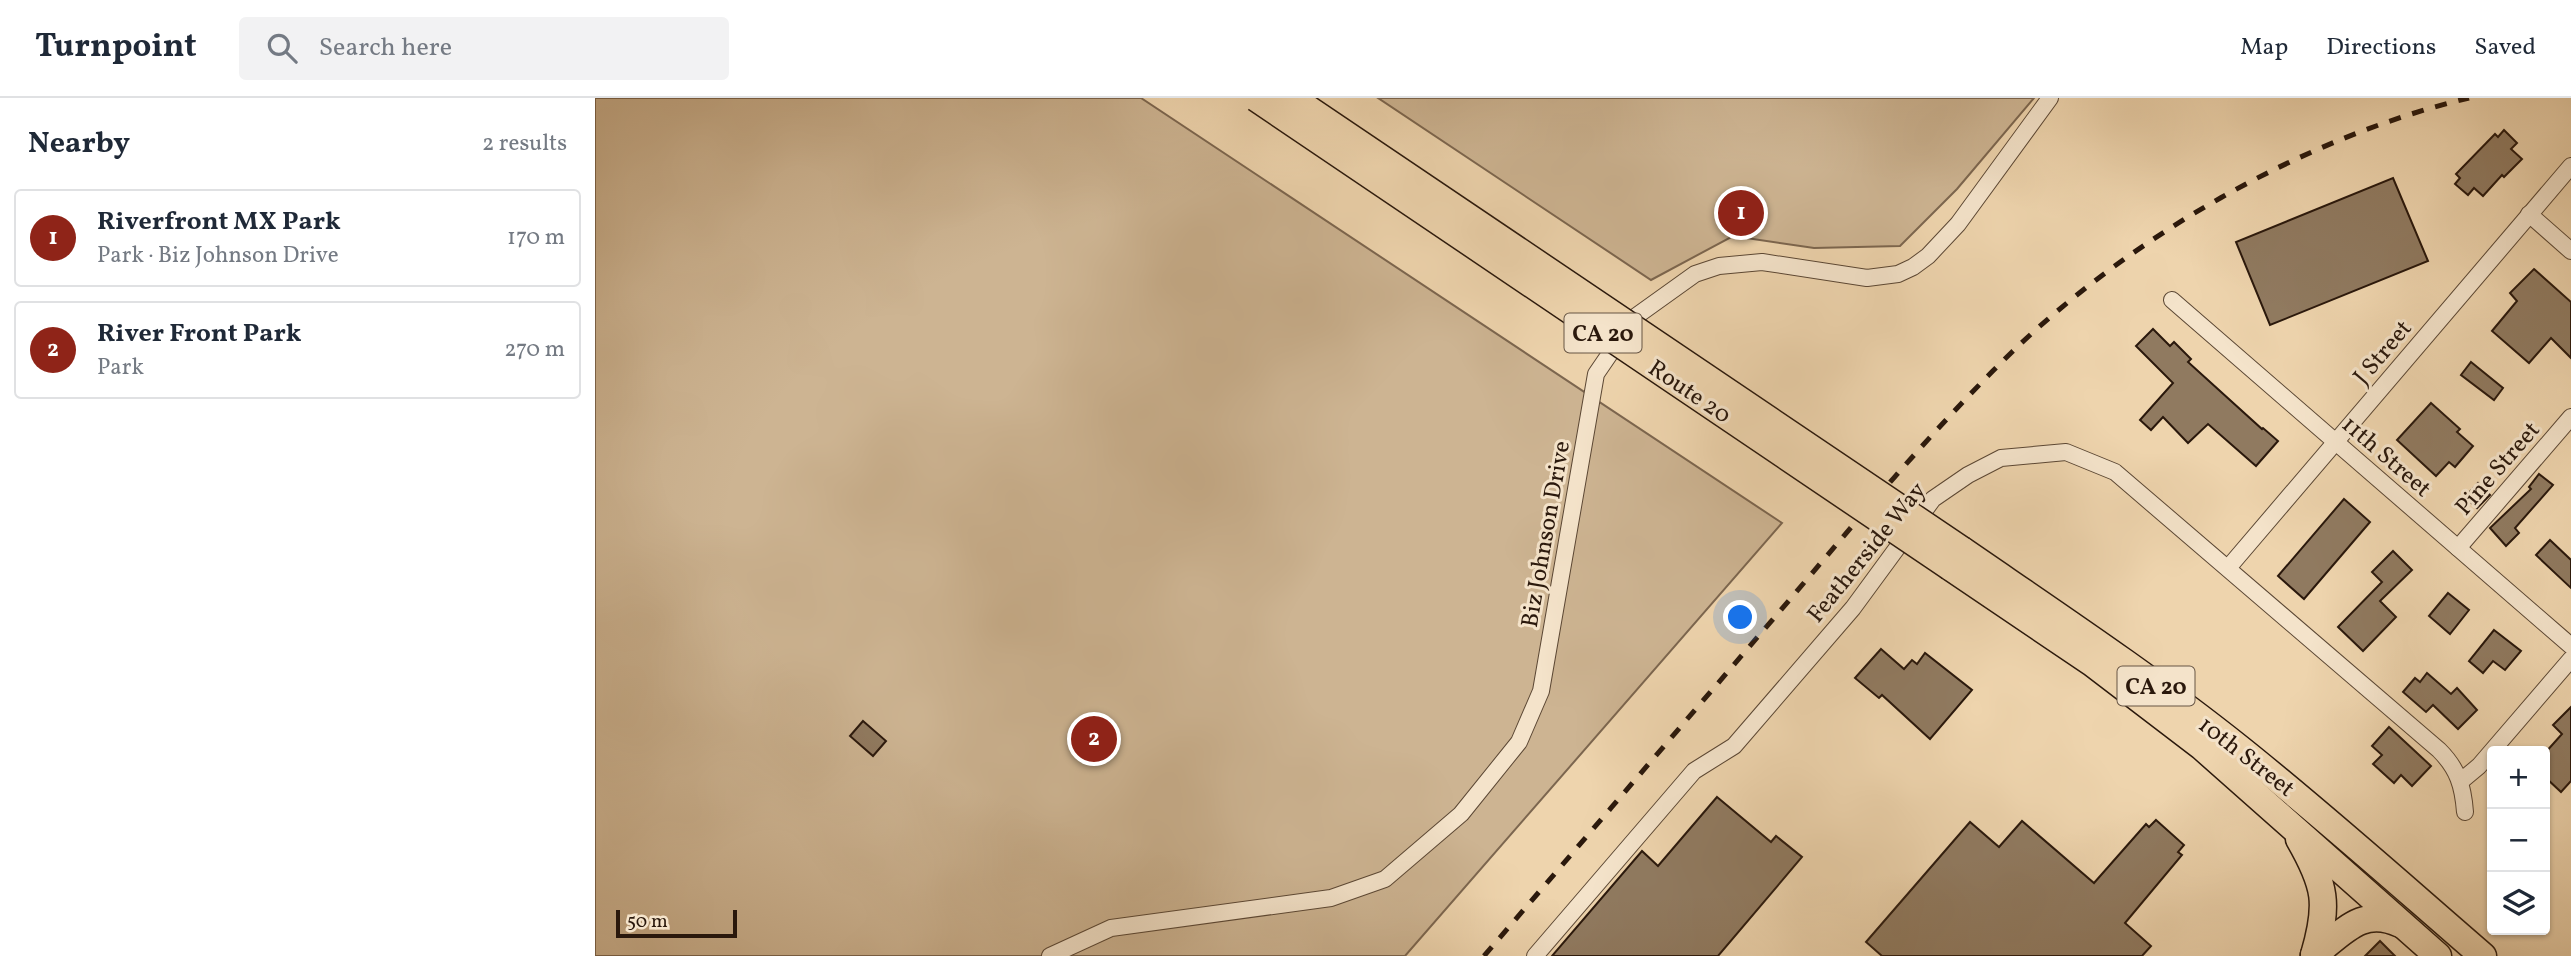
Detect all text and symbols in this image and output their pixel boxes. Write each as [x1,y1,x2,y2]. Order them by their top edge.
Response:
search box [239,17,729,80]
text: Turnpoint [35,25,197,71]
icon: search [263,29,301,67]
text: Search here [319,30,452,66]
text: Map [2240,31,2288,65]
text: Directions [2326,31,2436,65]
text: Saved [2474,31,2536,65]
text: Nearby [28,123,130,165]
text: 2 results [482,128,567,160]
pin: 1 [1718,187,1764,239]
text: Riverfront MX Park [97,204,341,240]
text: 1 [48,222,58,254]
text: 170 m [507,222,565,254]
text: Park · Biz Johnson Drive [97,240,339,272]
street label: J Street [2346,313,2421,393]
road number: CA 20 [1565,314,1641,352]
text: River Front Park [97,316,302,352]
text: 2 [47,334,59,366]
text: 270 m [504,334,565,366]
text: Park [97,352,144,384]
street label: Route 20 [1641,352,1737,433]
street label: 11th Street [2333,409,2438,506]
street label: Pine Street [2448,415,2549,524]
street label: Biz Johnson Drive [1514,438,1580,630]
street label: Featherside Way [1800,476,1935,631]
your location [1723,600,1757,634]
road number: CA 20 [2117,666,2195,706]
street label: 10th Street [2190,709,2301,806]
pin: 2 [1071,713,1117,765]
map controls [2487,746,2550,935]
button: + [2487,746,2550,809]
button: − [2487,809,2550,872]
button: layers [2487,872,2550,935]
scale bar [616,907,737,939]
text: 50 m [627,909,668,935]

